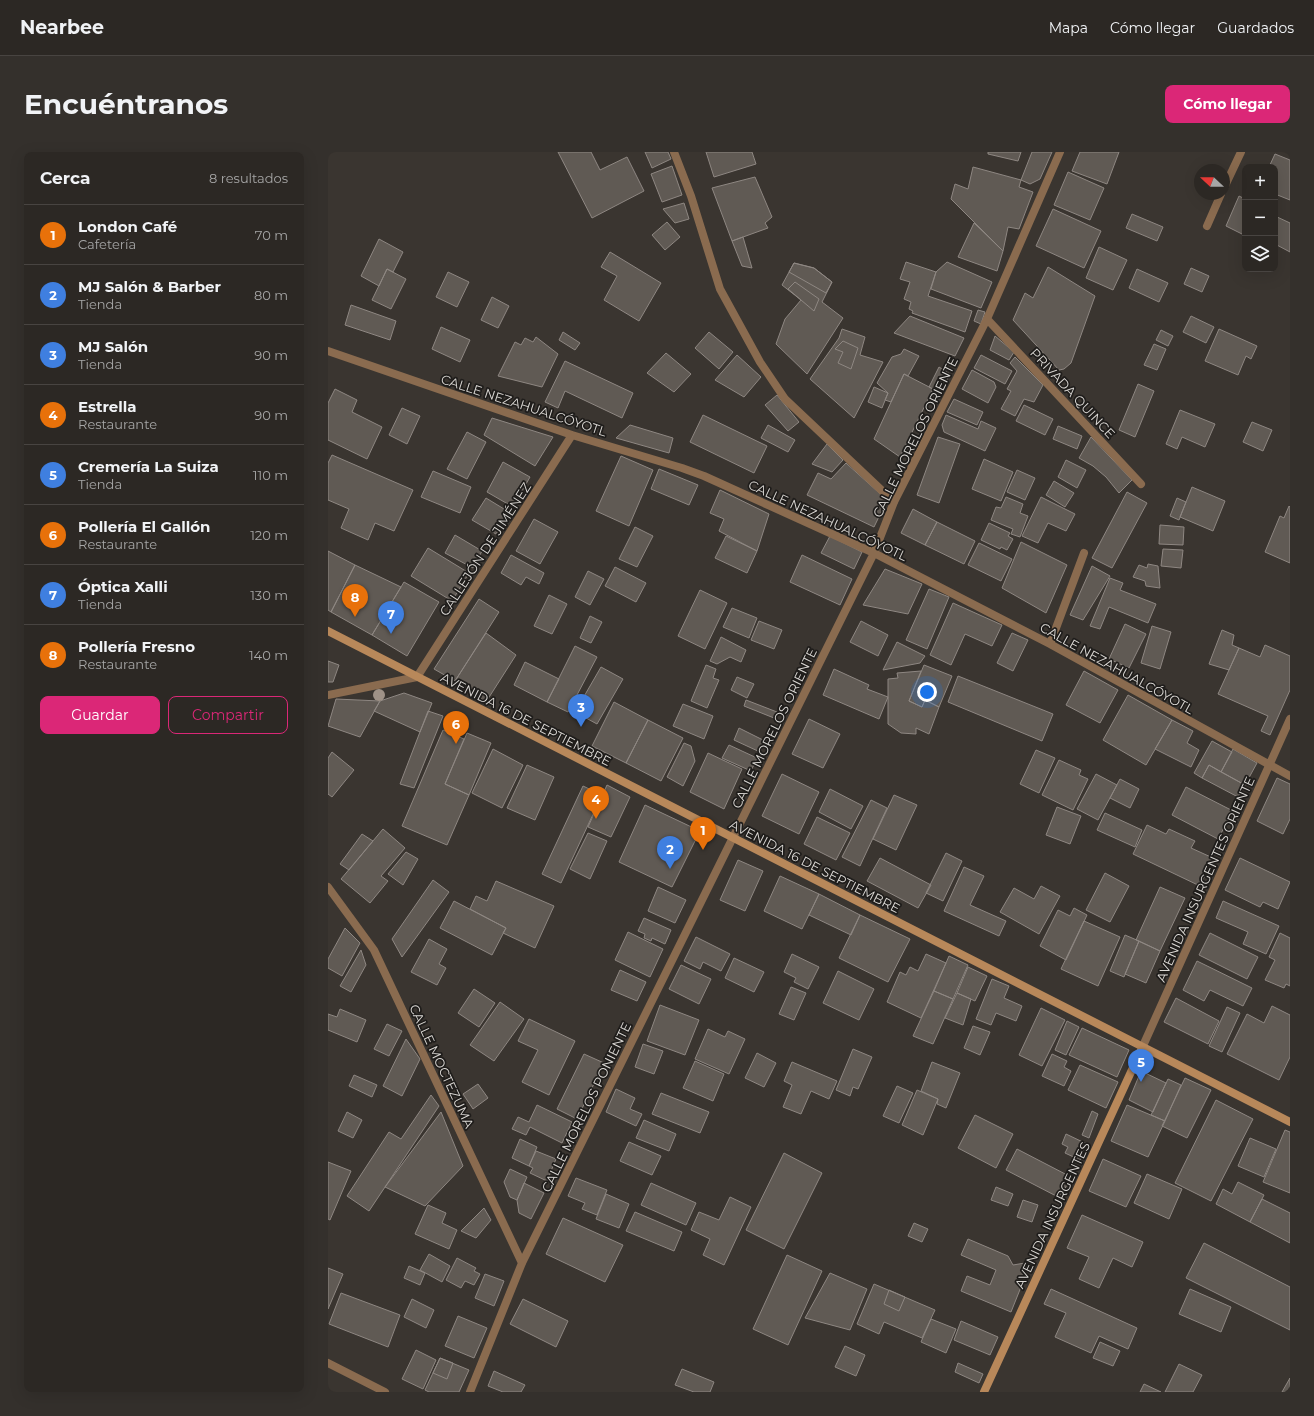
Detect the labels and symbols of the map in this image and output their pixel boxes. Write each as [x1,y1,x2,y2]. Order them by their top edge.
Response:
north arrow [1194,164,1230,200]
street label: PRIVADA QUINCE [1027,345,1119,441]
street label: CALLE MORELOS ORIENTE [869,354,961,520]
street label: CALLE NEZAHUALCÓYOTL [439,371,609,439]
street label: CALLE NEZAHUALCÓYOTL [746,476,910,564]
street label: CALLEJÓN DE JIMÉNEZ [436,479,534,619]
pin: 8 [342,584,368,617]
pin: 7 [378,601,404,634]
street label: CALLE NEZAHUALCÓYOTL [1037,619,1197,717]
street label: CALLE MORELOS ORIENTE [728,645,820,811]
street label: AVENIDA 16 DE SEPTIEMBRE [438,669,614,769]
your location [917,682,937,702]
pin: 3 [568,694,594,727]
pin: 6 [443,711,469,744]
street label: AVENIDA INSURGENTES ORIENTE [1152,774,1258,984]
pin: 4 [583,786,609,819]
street label: AVENIDA 16 DE SEPTIEMBRE [727,816,903,916]
pin: 1 [690,817,716,850]
pin: 2 [657,836,683,869]
street label: CALLE MOCTEZUMA [406,1002,478,1131]
street label: CALLE MORELOS PONIENTE [538,1019,634,1195]
pin: 5 [1128,1049,1154,1082]
street label: AVENIDA INSURGENTES [1011,1139,1093,1291]

